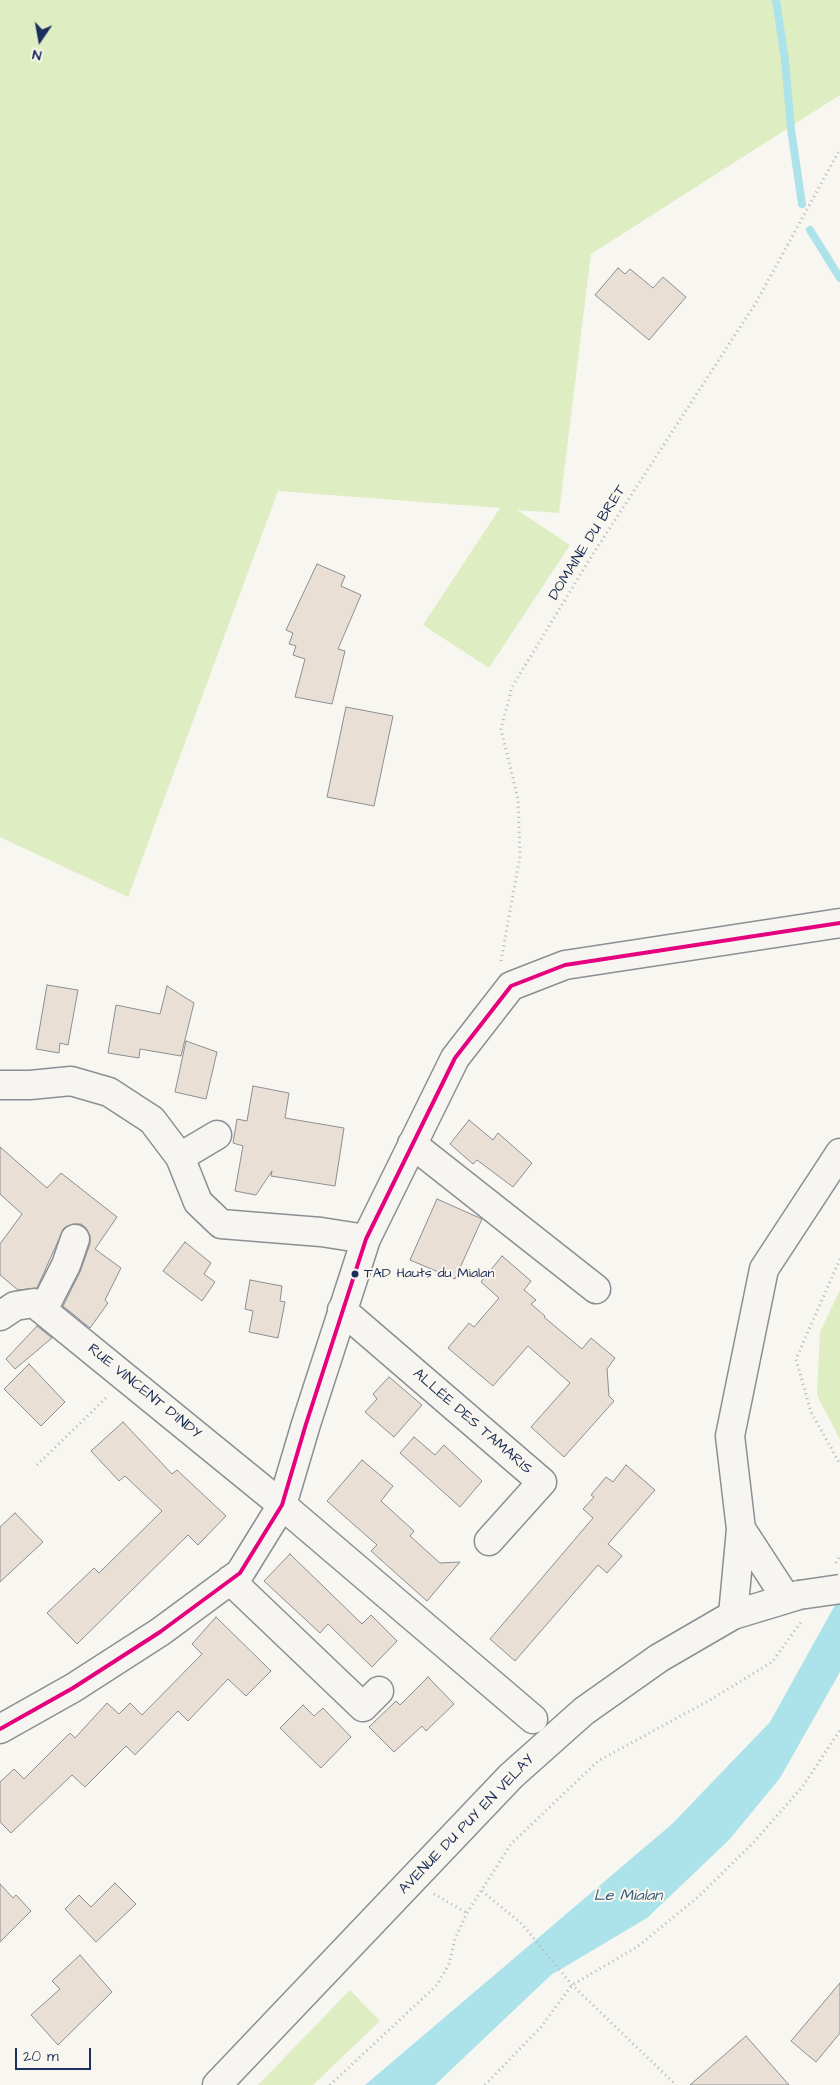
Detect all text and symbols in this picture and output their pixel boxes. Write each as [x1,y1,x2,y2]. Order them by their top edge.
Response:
north arrow [15,15,65,65]
text: N [31,44,43,65]
street label: DOMAINE DU BRET [545,482,631,604]
place label: TAD Hauts du Mialan [364,1266,494,1282]
marker: TAD Hauts du Mialan [350,1269,360,1279]
street label: RUE VINCENT D'INDY [84,1341,204,1443]
street label: ALLÉE DES TAMARIS [409,1365,535,1479]
street label: AVENUE DU PUY EN VELAY [395,1751,539,1899]
water label: Le Mialan [594,1887,662,1907]
scale bar [18,2038,94,2070]
text: 20 m [23,2046,59,2067]

